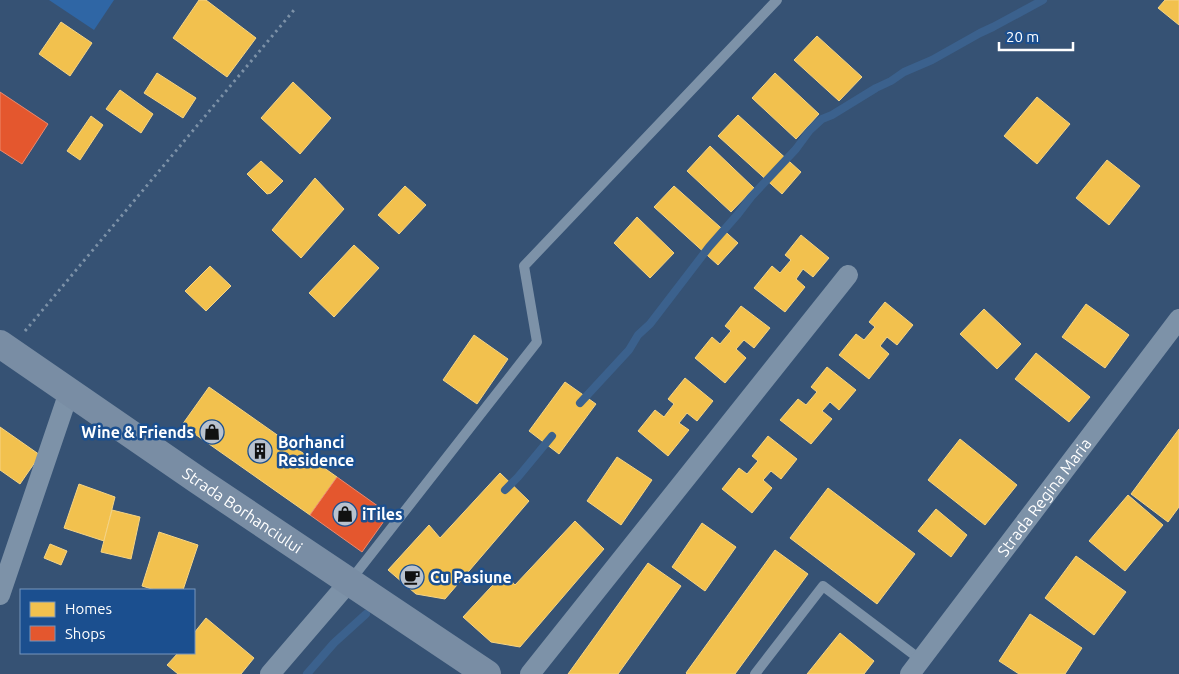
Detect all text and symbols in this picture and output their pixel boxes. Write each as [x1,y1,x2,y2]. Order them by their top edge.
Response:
scale bar [999,20,1073,52]
text: 20 m [1006,28,1039,45]
shop icon: Wine & Friends [199,419,225,445]
place label: Wine & Friends [81,423,194,441]
place label: Borhanci Residence [278,433,354,469]
street label: Strada Regina Maria [994,434,1095,560]
building icon: Borhanci Residence [247,438,273,464]
street label: Strada Borhanciului [179,464,306,557]
shop icon: iTiles [332,501,358,527]
place label: iTiles [362,505,403,523]
cafe icon: Cu Pasiune [399,564,425,590]
place label: Cu Pasiune [430,568,512,586]
legend [20,589,195,654]
text: Homes [65,600,112,617]
text: Shops [65,625,106,642]

